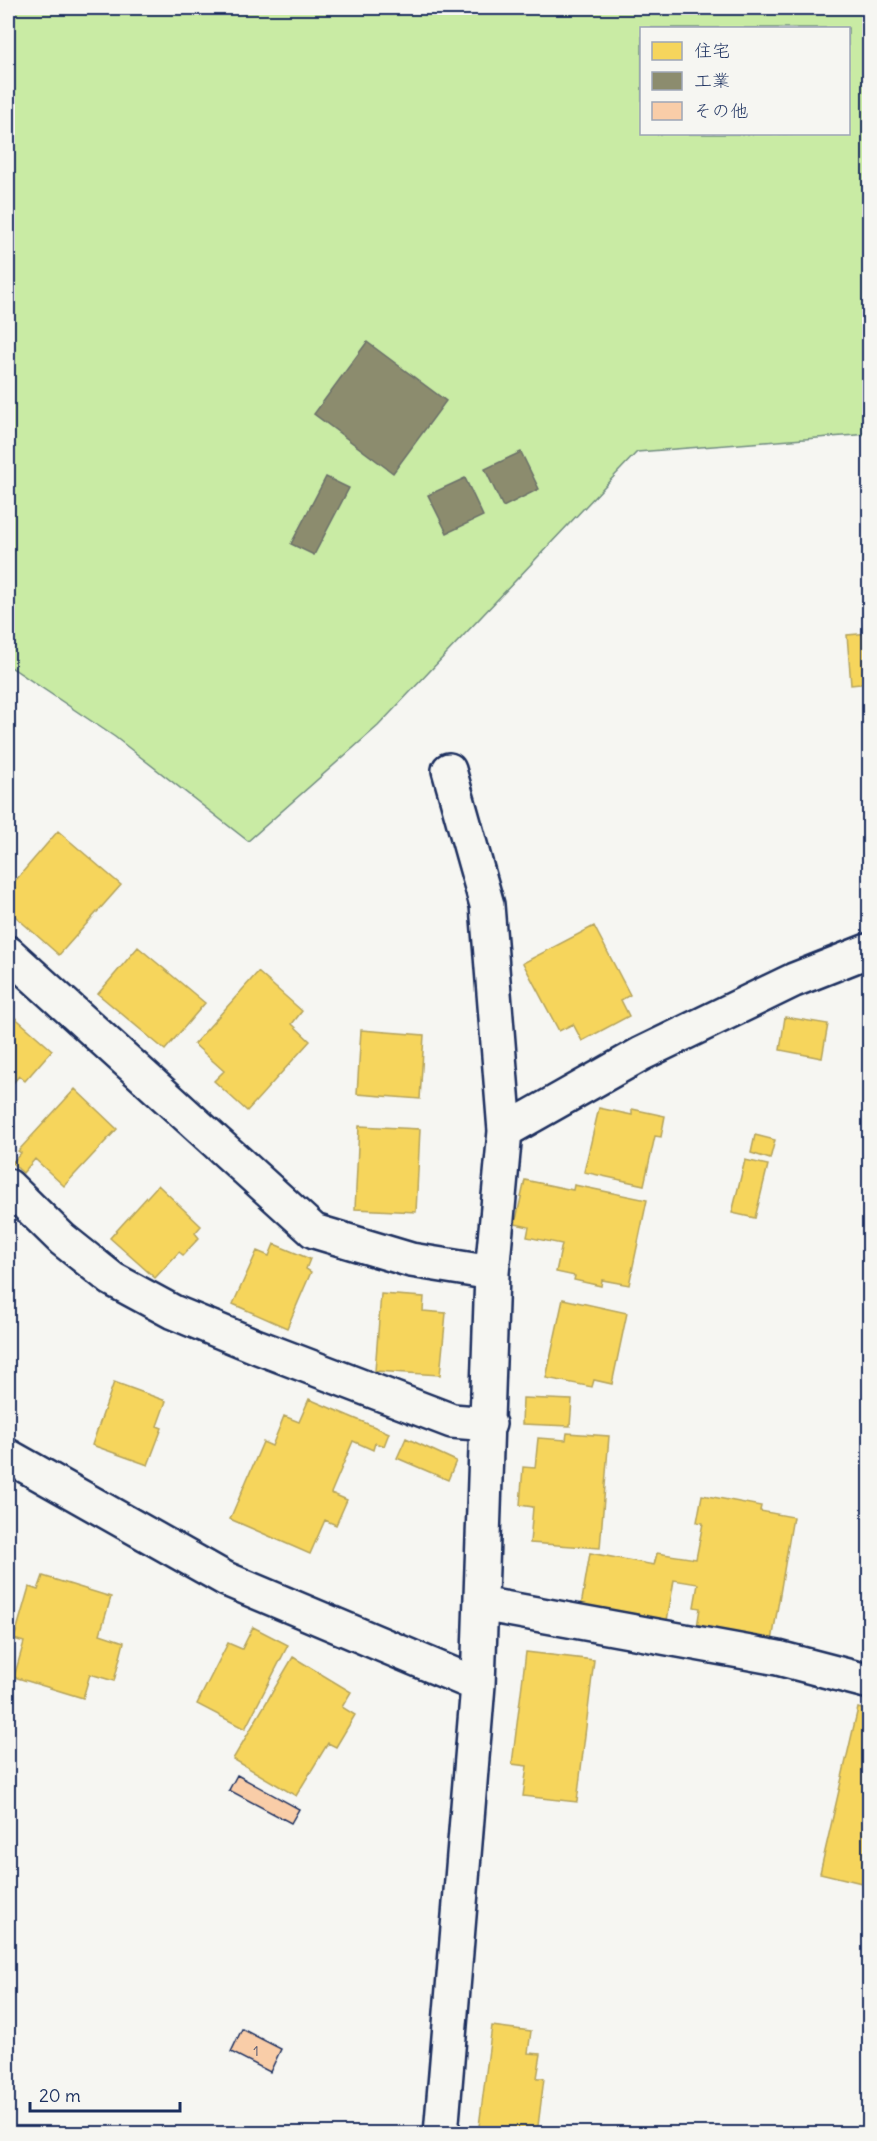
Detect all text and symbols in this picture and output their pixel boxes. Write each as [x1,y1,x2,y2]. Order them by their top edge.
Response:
legend [640,27,850,135]
text: 住宅 [694,39,730,62]
text: 工業 [694,69,730,92]
text: その他 [694,99,748,122]
house number: 1 [253,2042,259,2060]
scale bar [30,2075,180,2113]
text: 20 m [39,2084,81,2107]

